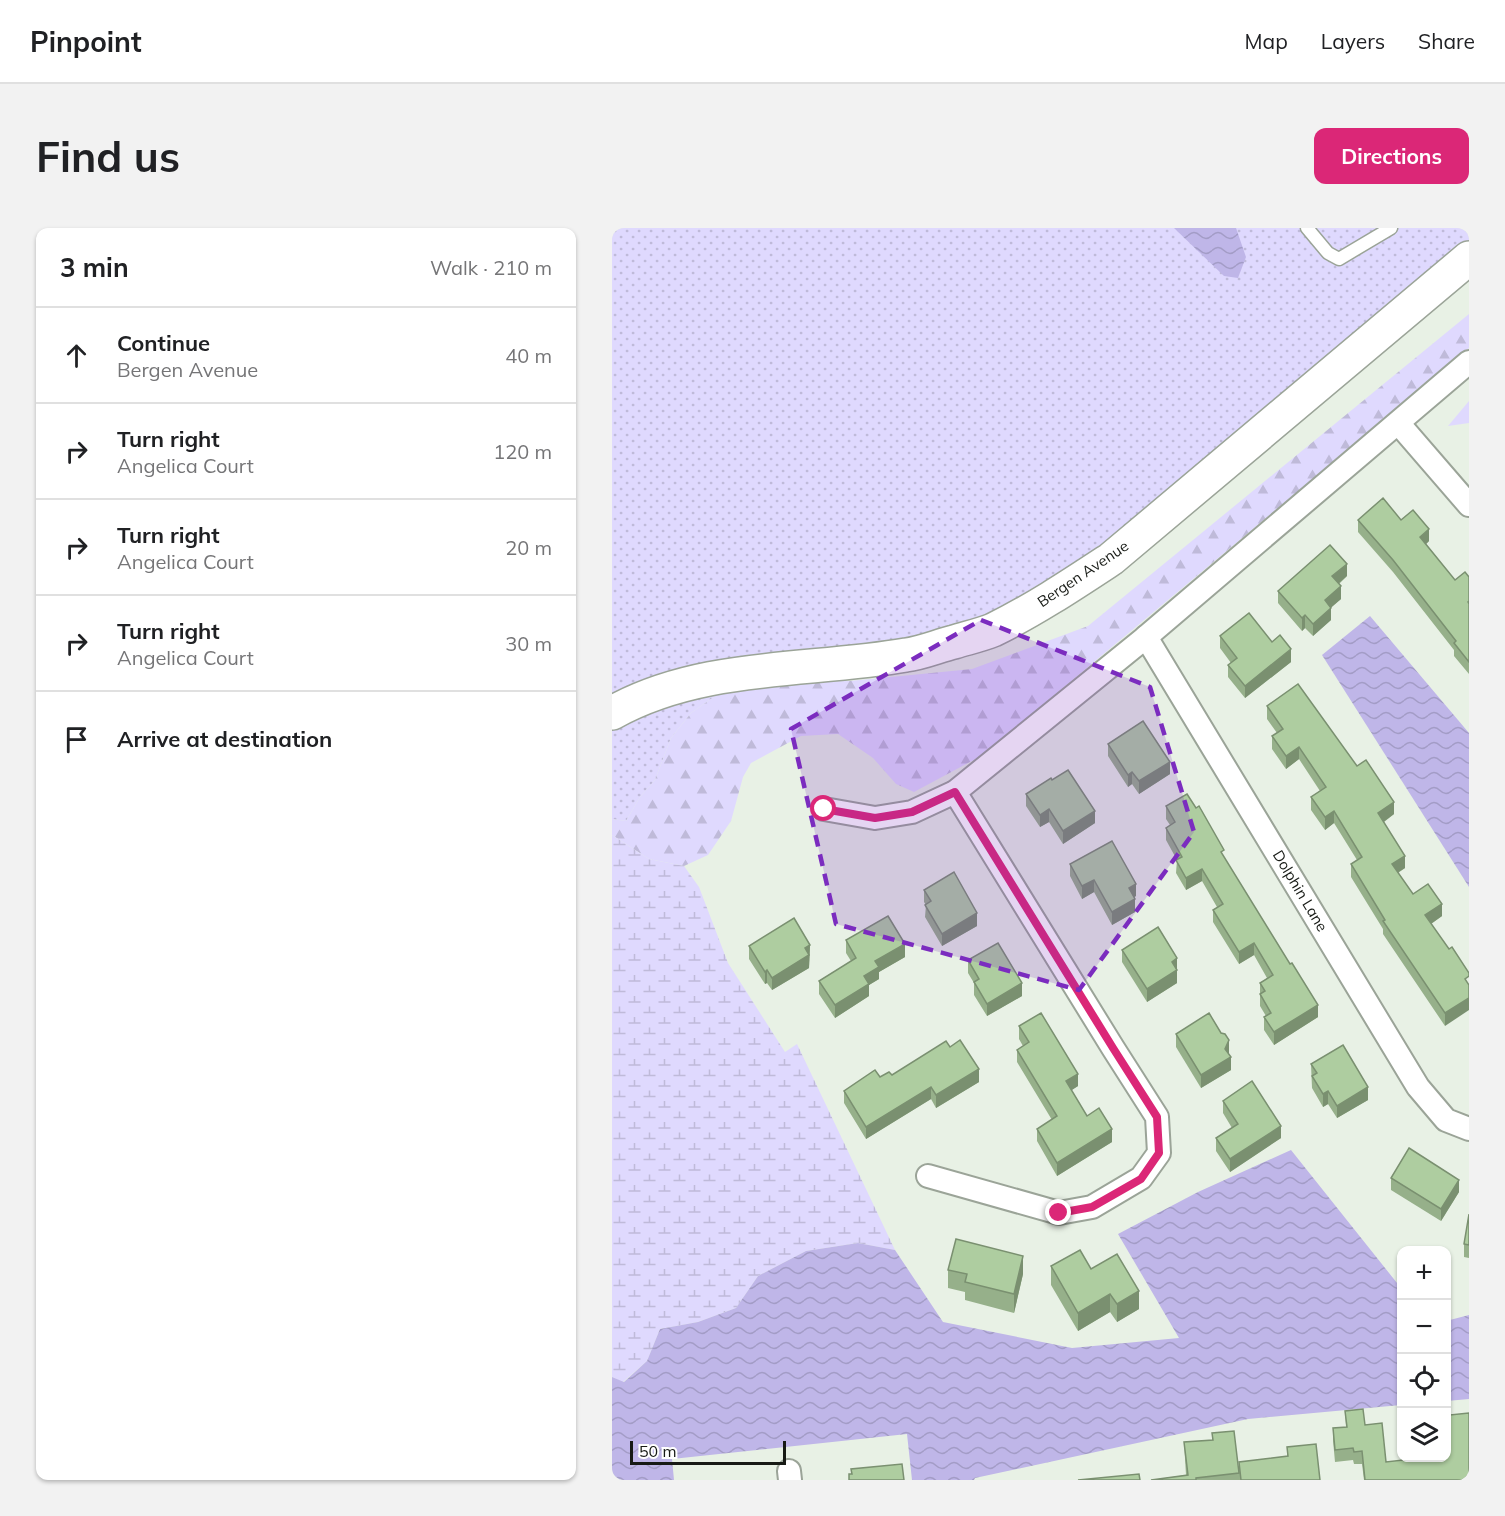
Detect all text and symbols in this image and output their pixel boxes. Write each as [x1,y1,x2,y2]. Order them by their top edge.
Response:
text: Pinpoint [30,24,142,59]
text: Map [1245,28,1288,54]
text: Layers [1321,28,1385,54]
text: Share [1418,28,1475,54]
button: Directions [1314,128,1469,184]
text: Find us [36,130,180,183]
text: 3 min [60,251,129,284]
text: Walk · 210 m [430,255,552,280]
text: Continue [117,329,210,357]
icon: ahead [60,339,93,372]
text: 40 m [505,343,552,368]
text: Bergen Avenue [117,357,258,382]
text: Turn right [117,425,220,453]
icon: right [60,435,93,468]
text: 120 m [493,439,552,464]
text: Angelica Court [117,453,254,478]
text: Turn right [117,521,220,549]
icon: right [60,531,93,564]
text: 20 m [505,535,552,560]
street label: Bergen Avenue [1034,536,1132,611]
text: Angelica Court [117,549,254,574]
text: Turn right [117,617,220,645]
icon: right [60,627,93,660]
text: 30 m [505,631,552,656]
text: Angelica Court [117,645,254,670]
icon: arrive [60,723,93,756]
text: Arrive at destination [117,725,332,753]
route start [810,795,836,821]
street label: Dolphin Lane [1269,847,1332,935]
route end [1045,1199,1071,1225]
map controls [1397,1246,1451,1462]
button: + [1397,1246,1451,1300]
button: − [1397,1300,1451,1354]
button: locate [1397,1354,1451,1408]
button: layers [1397,1408,1451,1462]
scale bar [630,1438,786,1466]
text: 50 m [639,1441,676,1461]

